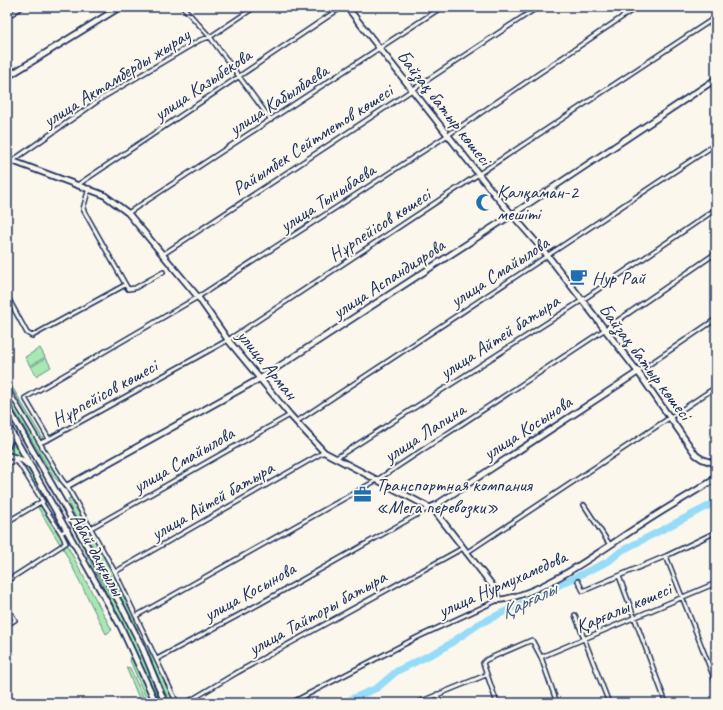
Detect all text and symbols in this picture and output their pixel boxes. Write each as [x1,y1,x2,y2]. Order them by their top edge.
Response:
street label: улица Актамберды жырау [38,22,196,133]
street label: улица Казыбекова [148,42,258,127]
street label: Байзақ батыр көшесі [392,45,498,172]
street label: улица Кабылбаева [224,58,335,141]
street label: Райымбек Сейтметов көшесі [228,78,399,201]
street label: улица Тыныбаева [274,157,382,238]
place label: Қалқаман-2 мешіті [497,180,580,226]
street label: Нұрпейісов көшесі [324,182,437,267]
mosque icon: Қалқаман-2 мешіті [474,192,494,212]
street label: улица Смайылова [445,230,555,313]
street label: улица Аспандиярова [327,233,450,325]
place label: Нур Рай [592,266,646,290]
cafe icon: Нур Рай [569,267,589,287]
street label: улица Айтей батыра [434,288,565,385]
street label: Байзақ батыр көшесі [593,298,698,427]
street label: улица Арман [231,324,304,406]
street label: Нұрпейісов көшесі [48,353,164,432]
street label: улица Косынова [478,390,578,466]
street label: улица Лапина [379,397,472,469]
street label: улица Смайылова [128,421,240,499]
street label: улица Айтей батыра [146,455,280,546]
place label: Транспортная компания «Мега перевозки» [376,473,534,519]
office icon: Транспортная компания «Мега перевозки» [353,485,373,505]
street label: Абай даңғылы [65,509,131,602]
street label: улица Нурмухамедова [433,544,572,623]
street label: улица Косынова [199,556,301,627]
street label: улица Тайторы батыра [243,564,392,661]
water label: Қарғалы [496,575,563,625]
street label: Қарғалы көшесі [572,576,677,639]

